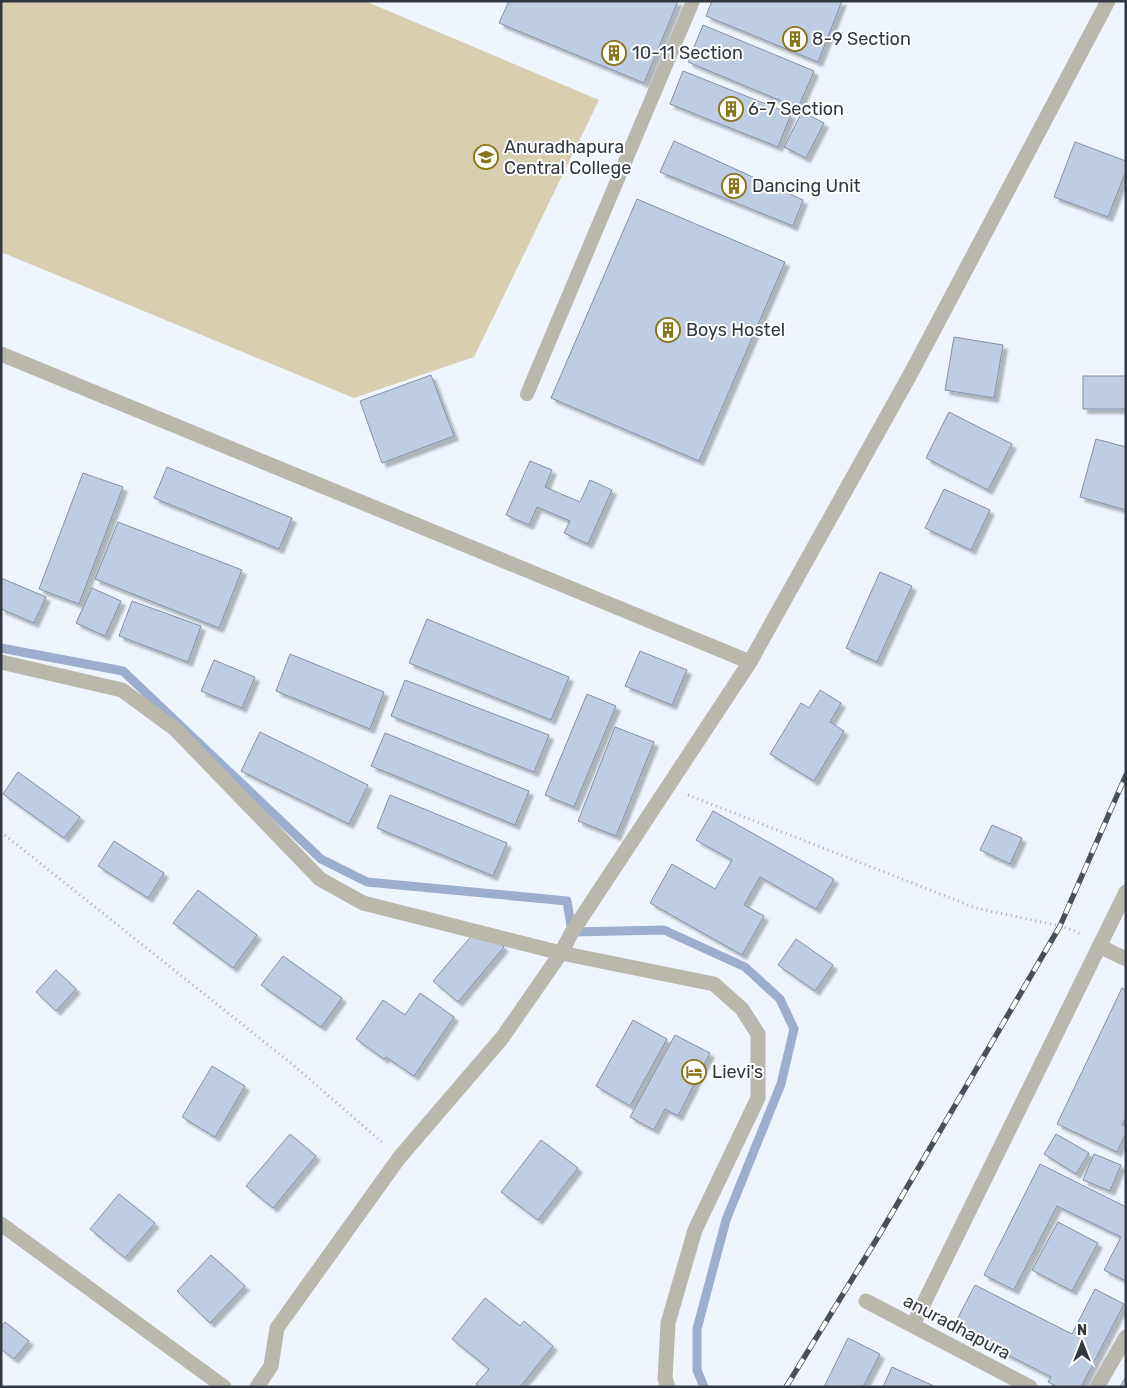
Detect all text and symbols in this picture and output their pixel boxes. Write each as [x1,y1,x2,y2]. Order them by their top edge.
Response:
building icon: 8-9 Section [782,26,808,52]
place label: 8-9 Section [812,28,911,50]
building icon: 10-11 Section [601,40,627,66]
place label: 10-11 Section [632,42,743,64]
building icon: 6-7 Section [718,96,744,122]
place label: 6-7 Section [748,98,844,120]
place label: Anuradhapura Central College [504,136,631,179]
school or university icon: Anuradhapura Central College [473,144,499,170]
building icon: Dancing Unit [721,173,747,199]
place label: Dancing Unit [752,175,861,197]
building icon: Boys Hostel [655,317,681,343]
place label: Boys Hostel [686,319,785,341]
hotel icon: Lievi's [681,1059,707,1085]
place label: Lievi's [712,1061,763,1083]
street label: anuradhapura [900,1290,1014,1364]
north arrow [1057,1318,1107,1368]
text: N [1077,1322,1087,1339]

